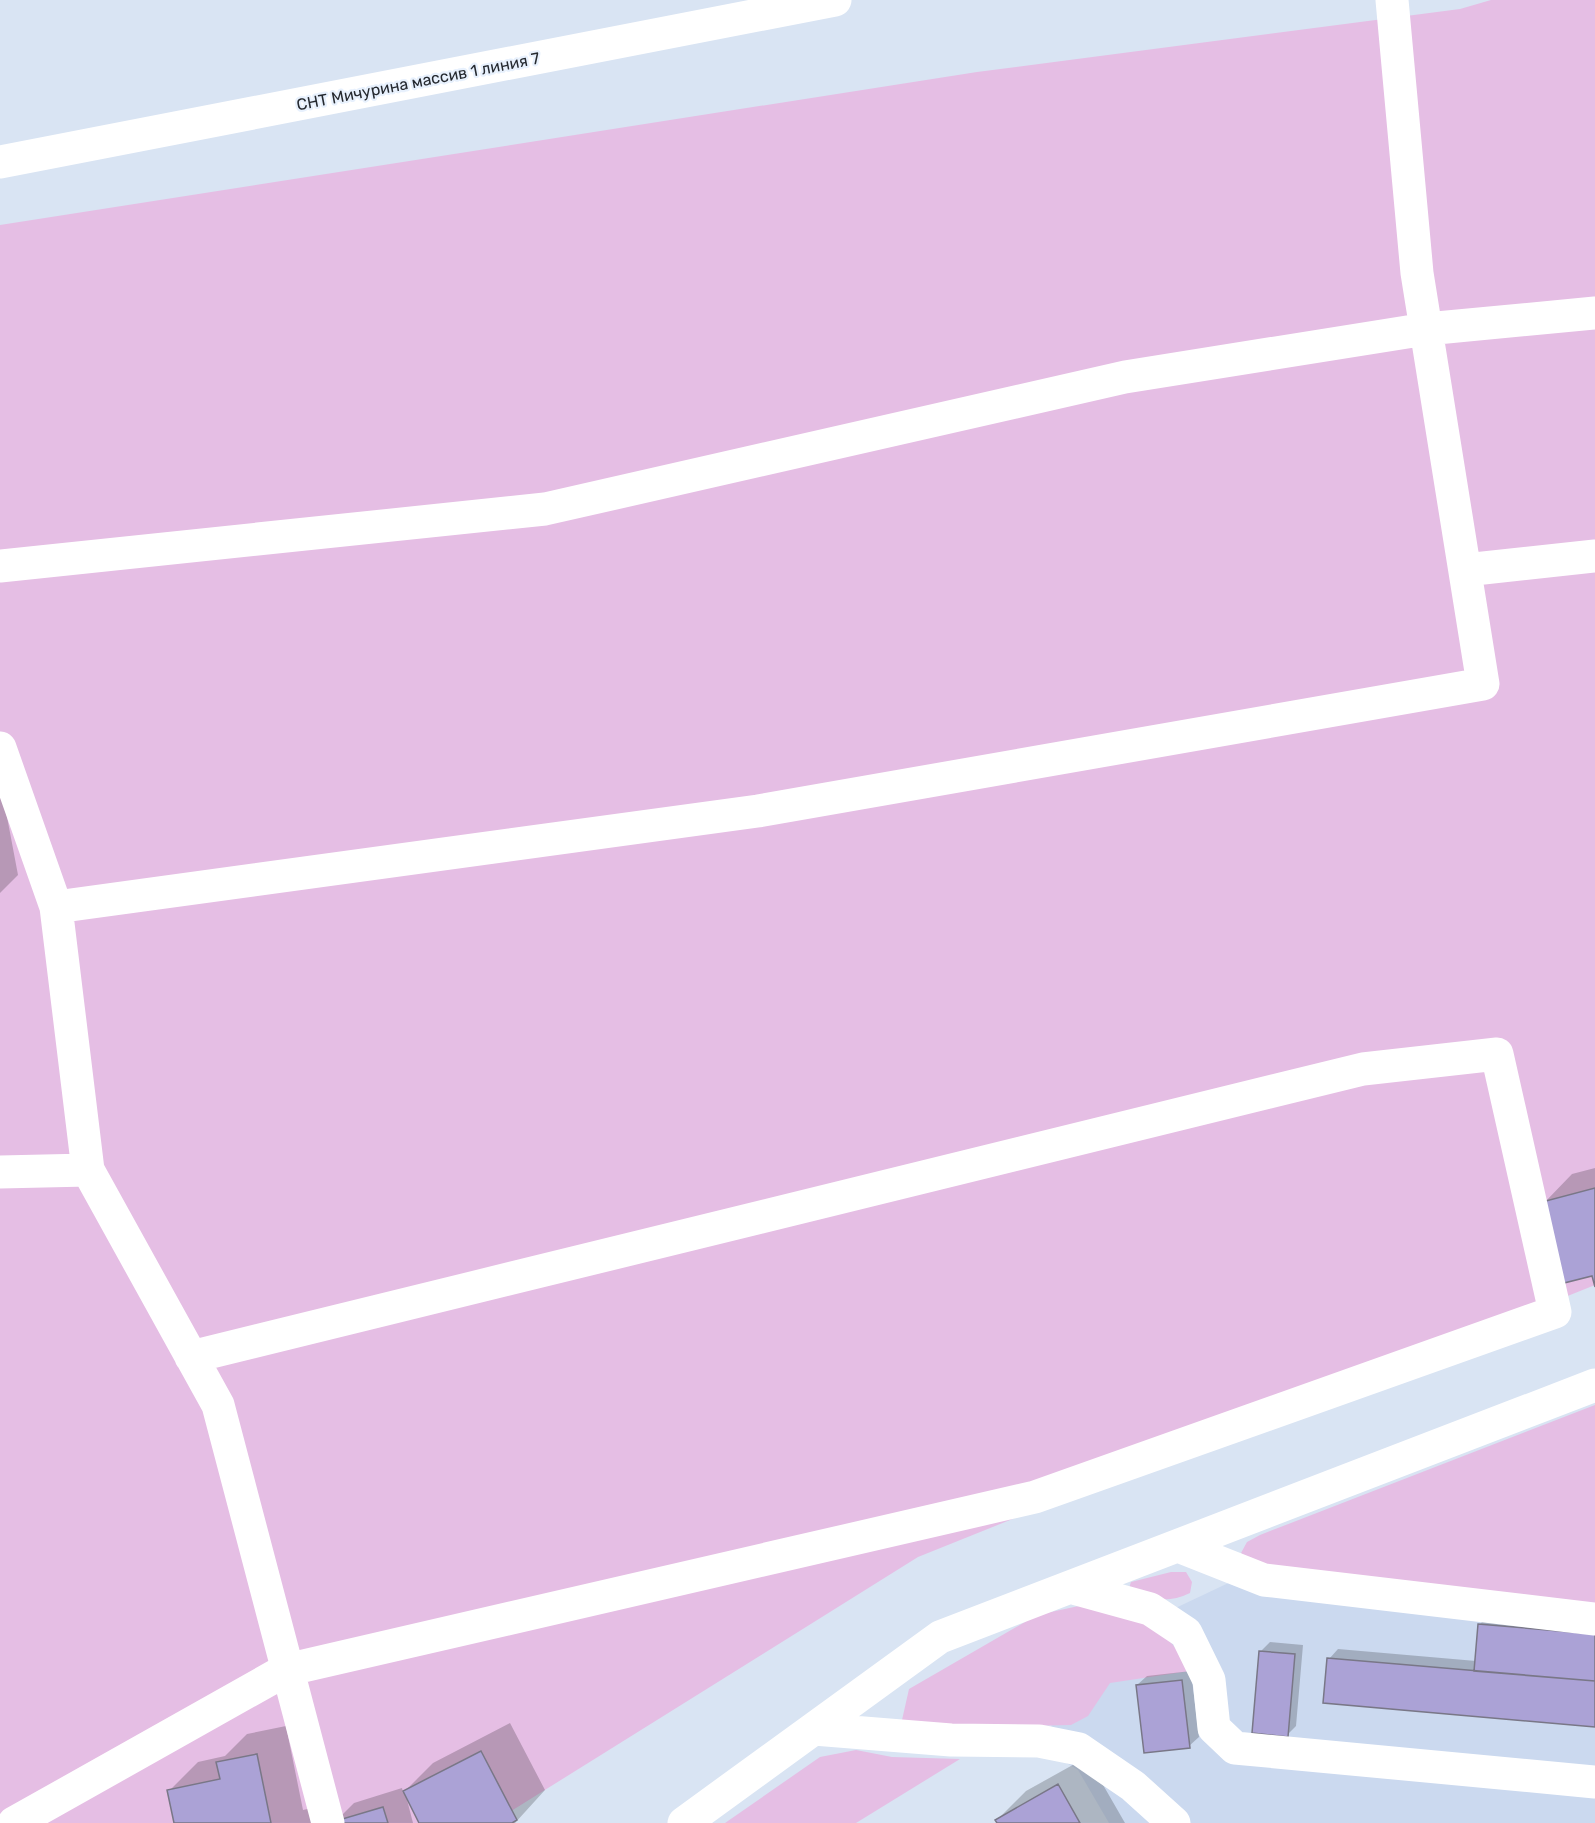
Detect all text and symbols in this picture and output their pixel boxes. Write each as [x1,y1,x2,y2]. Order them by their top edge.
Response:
street label: СНТ Мичурина массив 1 линия 7 [295,49,541,114]

